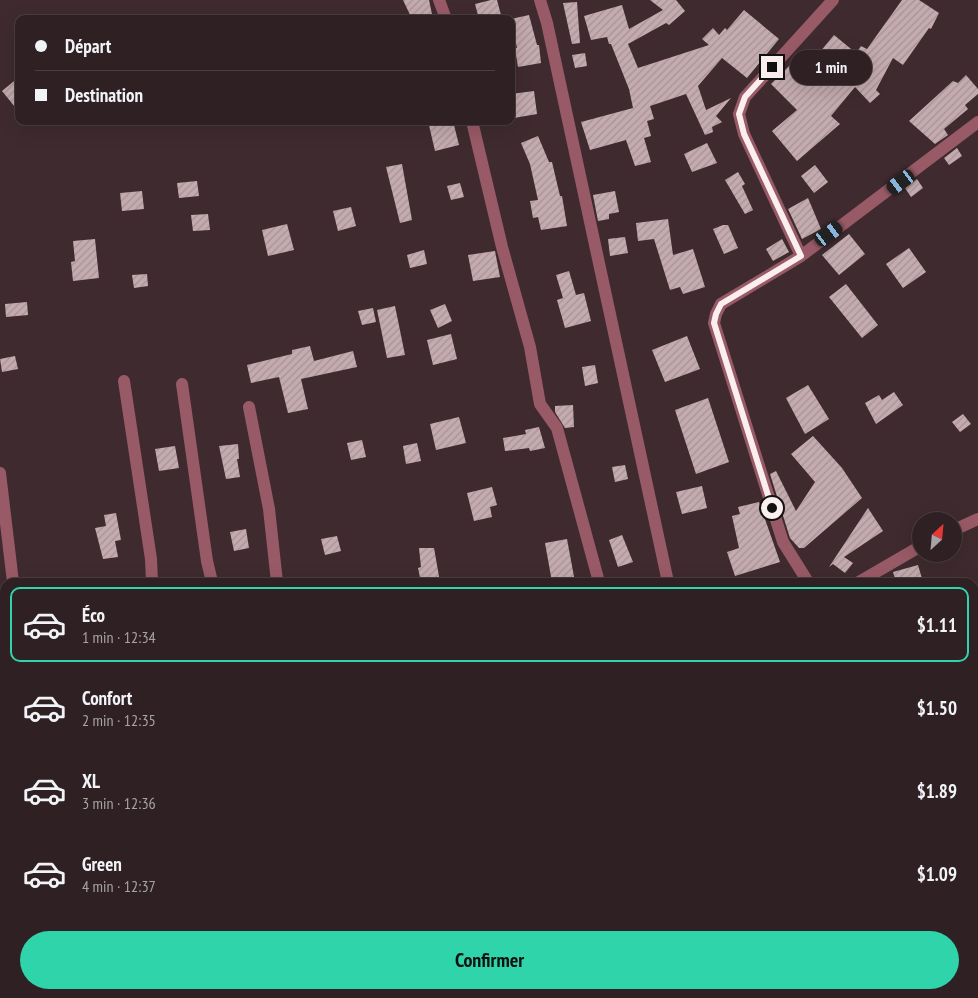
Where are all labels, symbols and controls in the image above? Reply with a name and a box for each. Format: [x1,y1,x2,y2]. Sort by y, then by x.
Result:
text: Départ [65,34,111,58]
callout: 1 min [790,50,872,84]
route end [761,56,783,78]
text: 1 min [815,57,847,77]
text: Destination [65,83,143,107]
car [884,167,917,197]
car [812,219,845,249]
route start [761,497,783,519]
north arrow [912,512,962,562]
map controls [912,512,962,562]
icon: car [22,602,67,647]
text: Éco [82,603,105,627]
text: $1.11 [917,613,957,637]
text: 1 min · 12:34 [82,627,156,647]
icon: car [22,685,67,730]
text: Confort [82,686,132,710]
text: $1.50 [917,696,957,720]
text: 2 min · 12:35 [82,710,156,730]
icon: car [22,768,67,813]
text: XL [82,769,100,793]
text: $1.89 [917,779,957,803]
text: 3 min · 12:36 [82,793,156,813]
icon: car [22,851,67,896]
text: Green [82,852,122,876]
text: $1.09 [917,862,957,886]
text: 4 min · 12:37 [82,876,156,896]
button: Confirmer [20,931,959,989]

